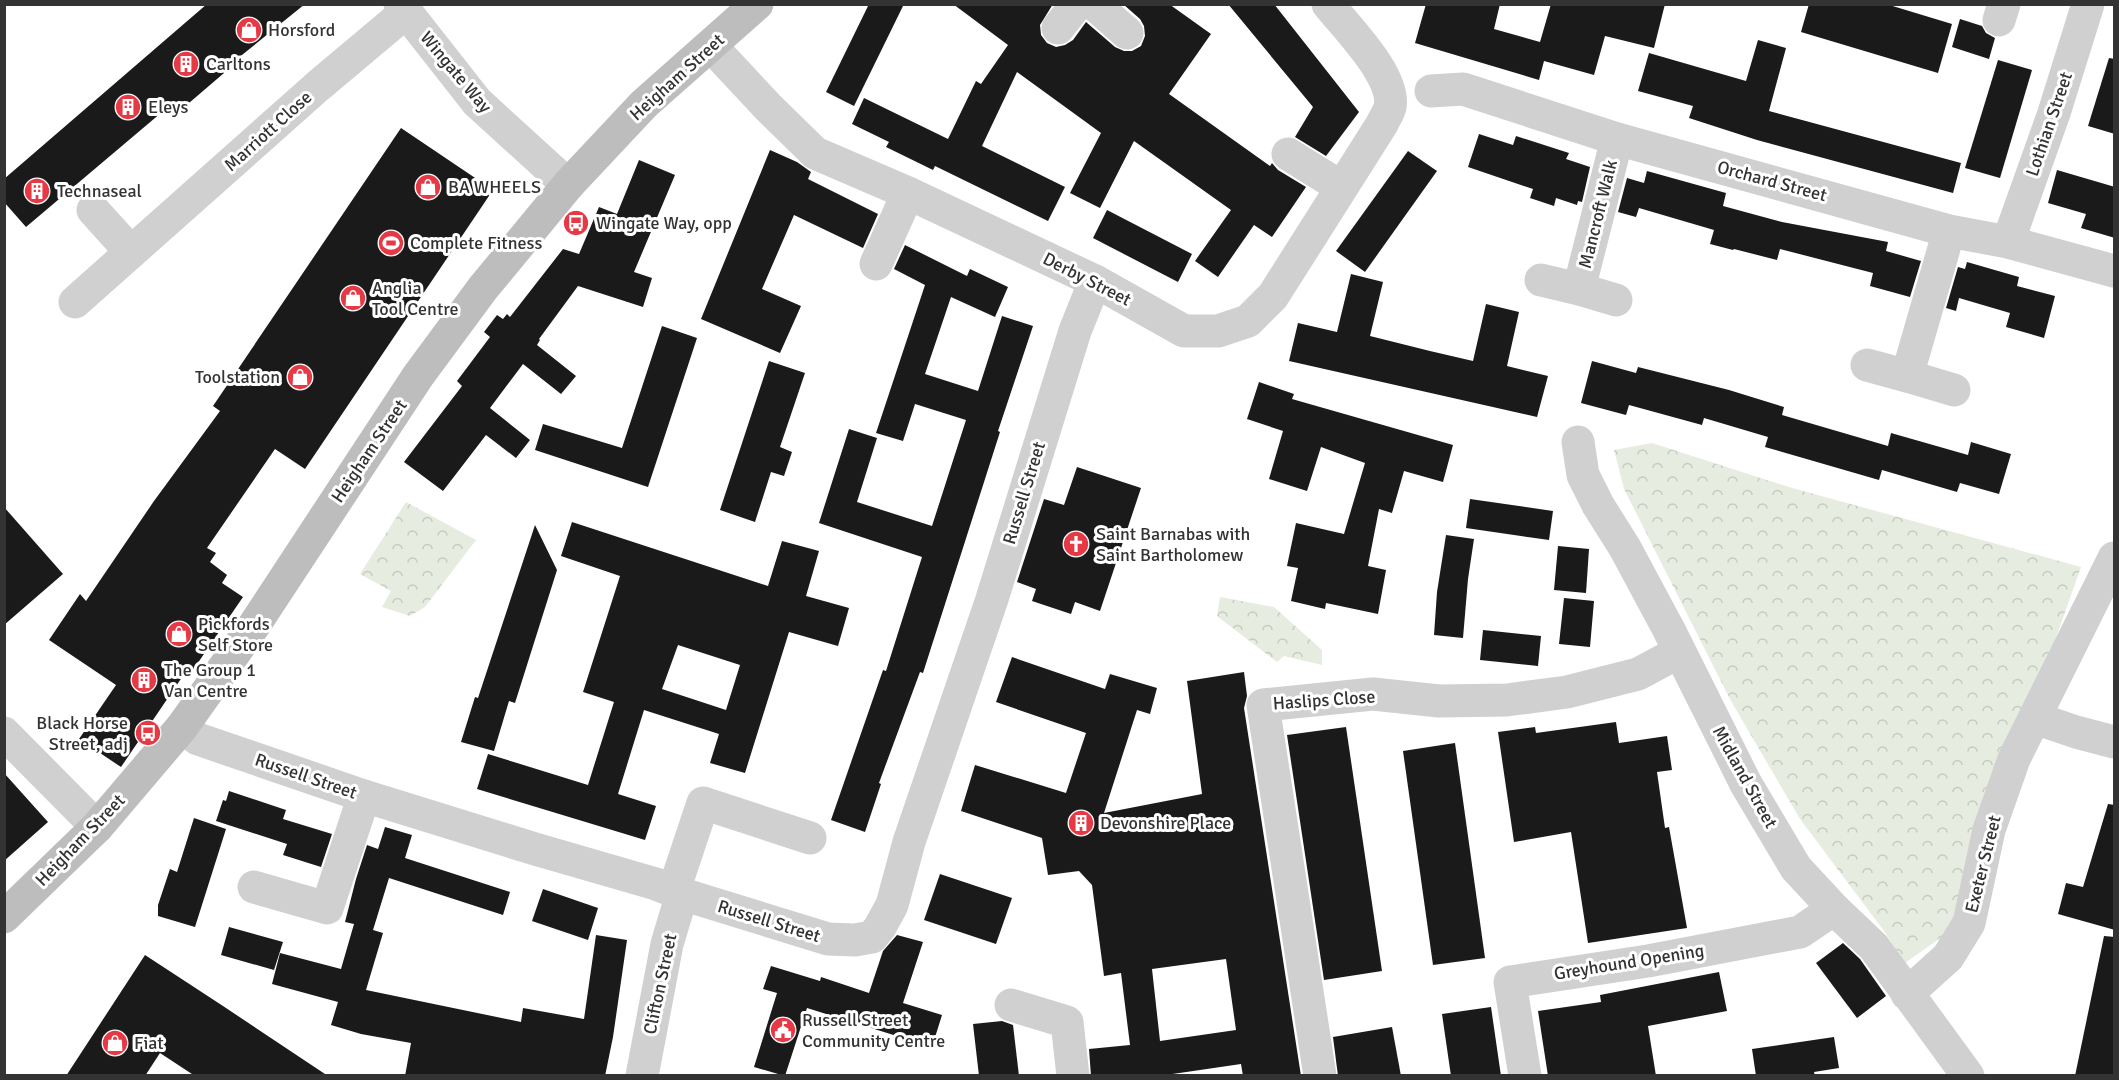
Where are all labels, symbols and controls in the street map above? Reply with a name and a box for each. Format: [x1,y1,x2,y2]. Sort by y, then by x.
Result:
shop icon: Horsford [234,15,264,45]
place label: Horsford [268,19,335,41]
street label: Wingate Way [416,27,497,118]
street label: Heigham Street [625,29,729,125]
building icon: Carltons [171,49,201,79]
place label: Carltons [206,53,271,75]
street label: Lothian Street [2021,69,2077,179]
street label: Marriott Close [220,86,316,176]
building icon: Eleys [113,92,143,122]
place label: Eleys [148,96,188,118]
street label: Orchard Street [1715,156,1829,206]
street label: Mancroft Walk [1574,157,1622,271]
shop icon: BA WHEELS [413,172,443,202]
building icon: Technaseal [22,176,52,206]
place label: BA WHEELS [448,176,541,198]
place label: Technaseal [57,180,142,202]
bus stop icon: Wingate Way, opp [561,208,591,238]
place label: Wingate Way, opp [596,212,732,234]
sports icon: Complete Fitness [376,228,406,258]
place label: Complete Fitness [410,232,542,254]
street label: Derby Street [1039,247,1135,311]
place label: Anglia Tool Centre [372,277,458,320]
shop icon: Anglia Tool Centre [338,283,368,313]
shop icon: Toolstation [285,362,315,392]
place label: Toolstation [195,366,280,388]
street label: Heigham Street [326,395,412,507]
street label: Russell Street [998,439,1050,547]
place label: Saint Barnabas with Saint Bartholomew [1096,523,1250,566]
church icon: Saint Barnabas with Saint Bartholomew [1061,529,1091,559]
place label: Pickfords Self Store [198,613,273,656]
shop icon: Pickfords Self Store [164,619,194,649]
place label: The Group 1 Van Centre [164,659,256,702]
building icon: The Group 1 Van Centre [129,665,159,695]
street label: Haslips Close [1272,685,1376,715]
place label: Black Horse Street, adj [36,712,128,755]
bus stop icon: Black Horse Street, adj [133,718,163,748]
street label: Midland Street [1708,722,1782,832]
street label: Russell Street [252,748,360,804]
street label: Heigham Street [31,789,129,891]
building icon: Devonshire Place [1066,808,1096,838]
place label: Devonshire Place [1100,812,1231,834]
street label: Exeter Street [1960,813,2006,915]
street label: Russell Street [715,895,823,947]
street label: Clifton Street [639,932,681,1036]
street label: Greyhound Opening [1552,939,1706,985]
place label: Russell Street Community Centre [802,1009,945,1052]
public building icon: Russell Street Community Centre [768,1015,798,1045]
shop icon: Fiat [100,1028,130,1058]
place label: Fiat [134,1032,164,1054]

